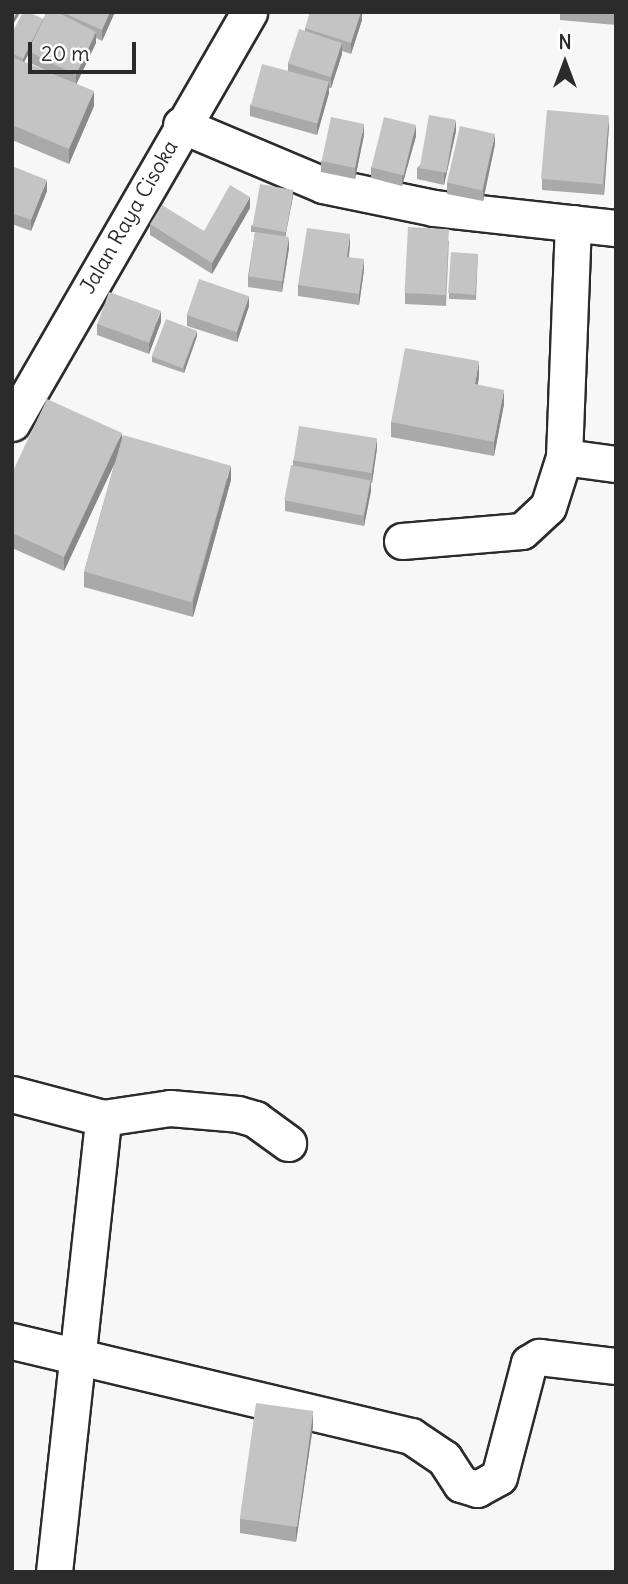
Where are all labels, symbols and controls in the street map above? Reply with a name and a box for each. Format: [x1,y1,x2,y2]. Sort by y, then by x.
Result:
scale bar [32,28,140,72]
north arrow [530,28,600,98]
text: N [558,30,572,54]
text: 20 m [41,40,90,67]
street label: Jalan Raya Cisoka [75,136,183,298]

